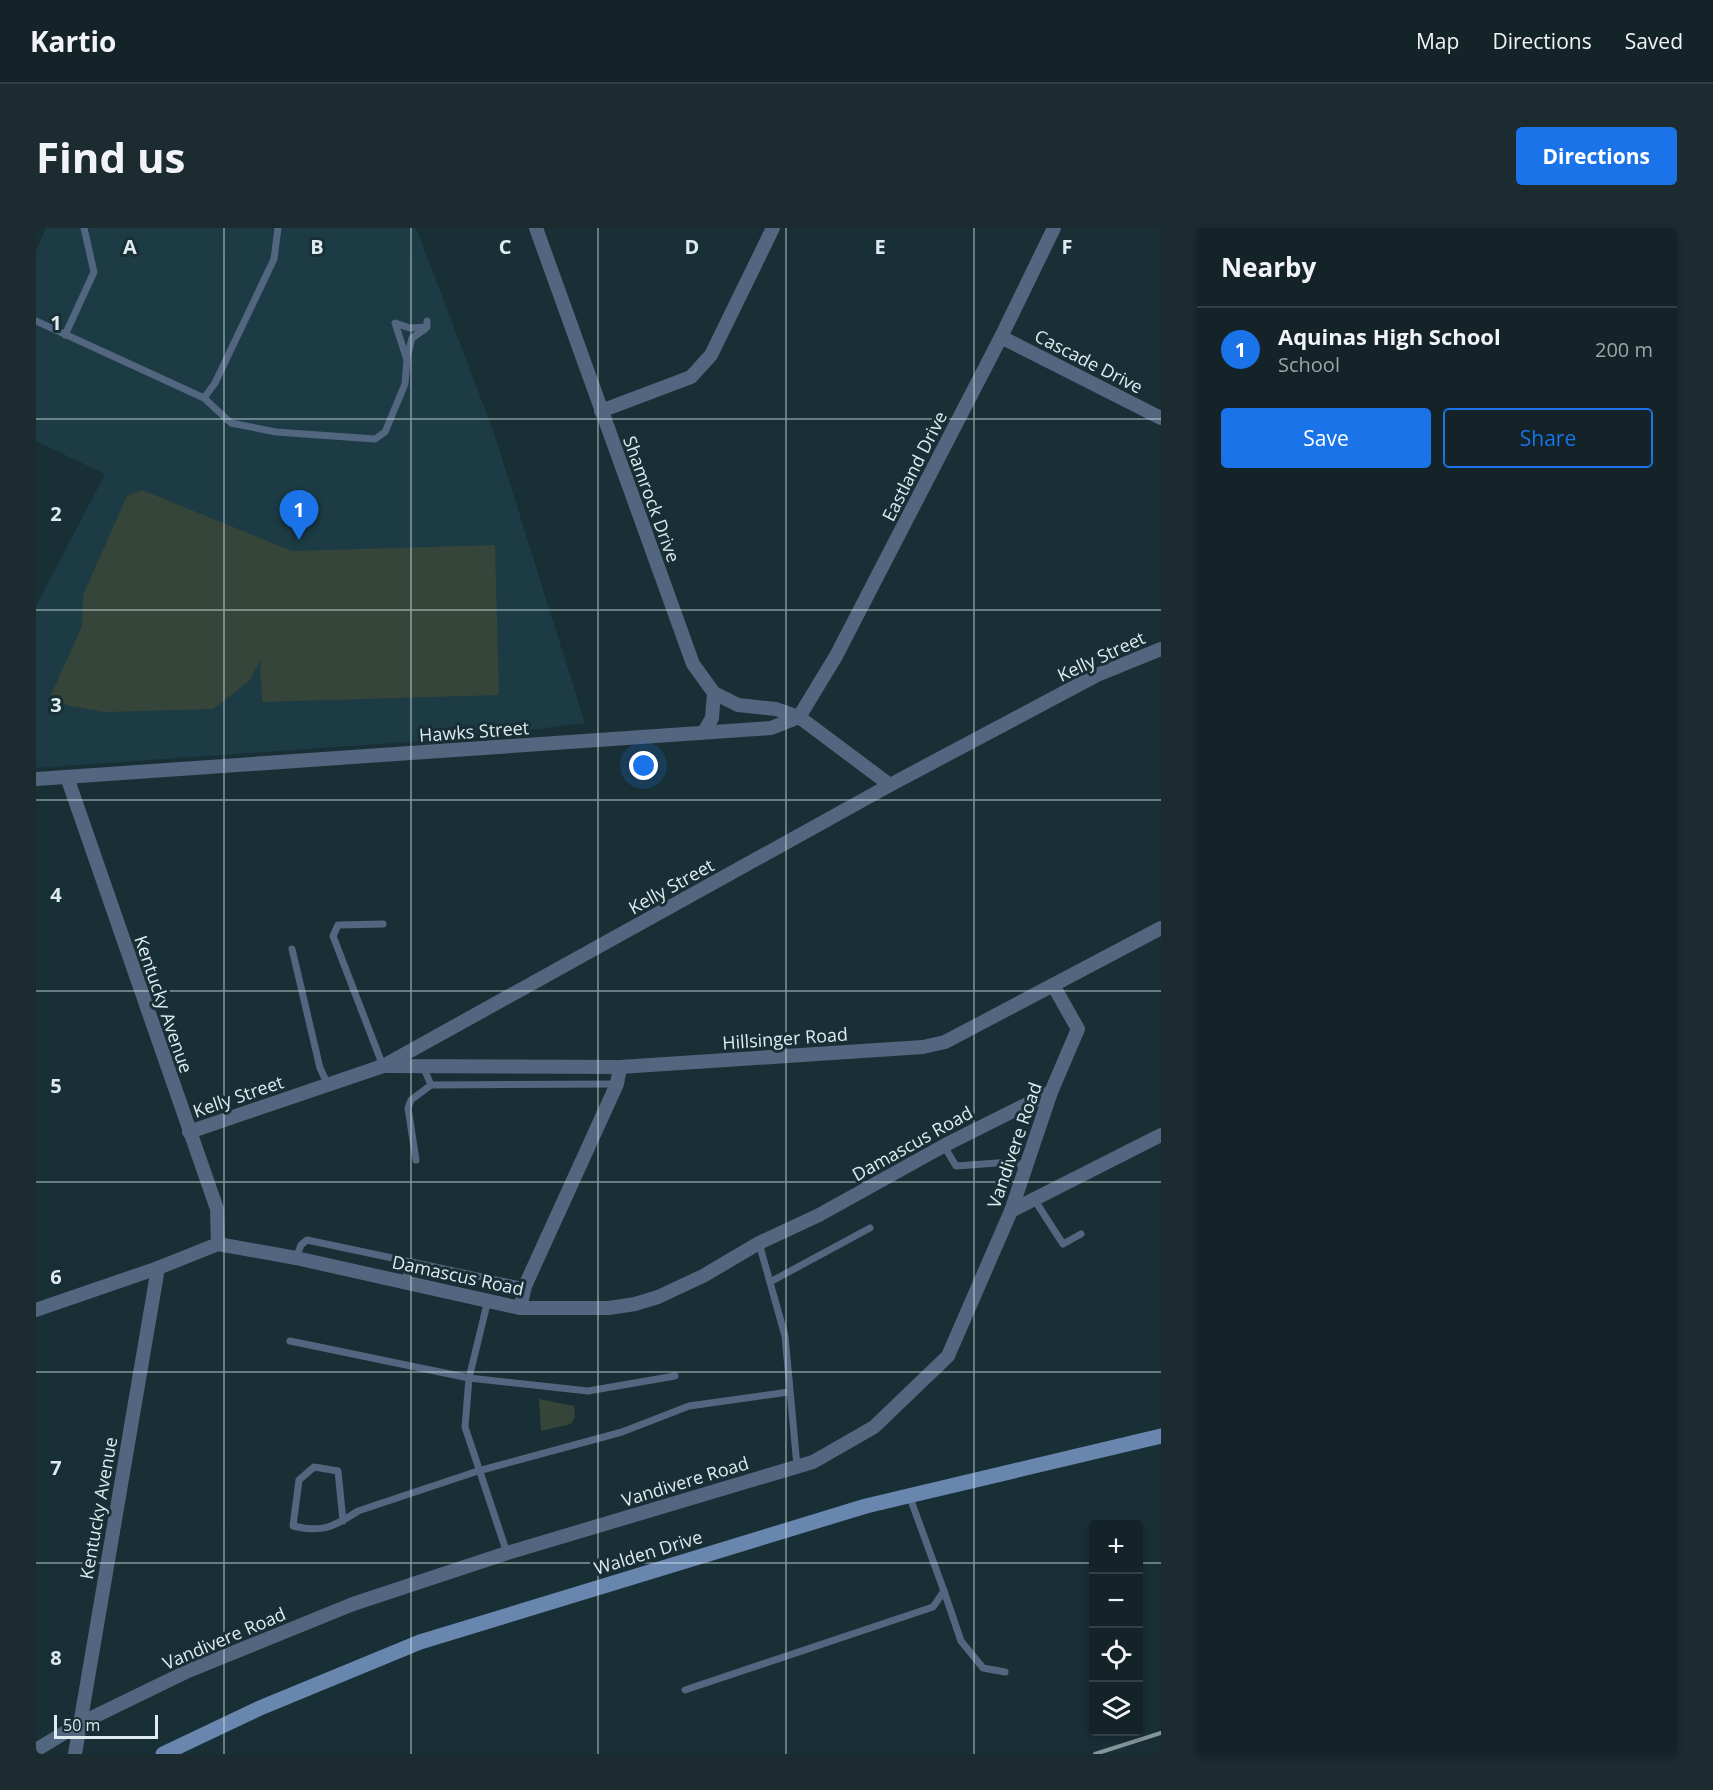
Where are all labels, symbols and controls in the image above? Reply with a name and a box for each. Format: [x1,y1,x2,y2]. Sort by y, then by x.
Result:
text: Kartio [30,22,116,60]
text: Map [1416,27,1459,55]
text: Directions [1492,27,1592,55]
text: Saved [1625,27,1683,55]
button: Directions [1516,127,1677,185]
text: Find us [36,128,185,185]
text: A [123,233,137,260]
text: B [310,233,324,260]
text: C [499,233,512,260]
text: D [685,233,699,260]
text: E [874,233,886,260]
text: F [1062,233,1072,260]
text: Nearby [1221,249,1316,285]
text: 1 [50,309,62,336]
text: Aquinas High School [1278,321,1501,351]
street label: Cascade Drive [1031,323,1147,399]
text: 1 [1235,336,1246,363]
text: 200 m [1595,336,1653,363]
text: School [1278,351,1340,378]
street label: Eastland Drive [876,407,952,525]
button: Save [1221,408,1431,468]
button: Share [1443,408,1653,468]
street label: Shamrock Drive [618,433,686,565]
pin: 1 [280,490,318,540]
text: 2 [50,500,62,527]
street label: Kelly Street [1053,625,1149,687]
text: 3 [50,691,62,718]
street label: Hawks Street [418,715,530,747]
your location [629,751,658,780]
street label: Kelly Street [624,853,718,919]
text: 4 [50,881,62,908]
street label: Kentucky Avenue [129,932,199,1076]
street label: Hillsinger Road [721,1022,849,1054]
street label: Kelly Street [190,1069,286,1123]
text: 5 [50,1072,62,1099]
street label: Vandivere Road [981,1079,1047,1211]
street label: Damascus Road [848,1100,976,1186]
street label: Damascus Road [390,1249,526,1301]
text: 6 [50,1263,62,1290]
street label: Kentucky Avenue [74,1435,122,1581]
street label: Vandivere Road [619,1450,751,1512]
text: 7 [50,1454,62,1481]
map controls [1089,1520,1143,1736]
button: + [1089,1520,1143,1574]
street label: Walden Drive [591,1524,705,1580]
button: − [1089,1574,1143,1628]
street label: Vandivere Road [159,1601,289,1675]
button: locate [1089,1628,1143,1682]
text: 8 [50,1644,62,1671]
button: layers [1089,1682,1143,1736]
scale bar [54,1712,158,1740]
text: 50 m [63,1714,100,1736]

